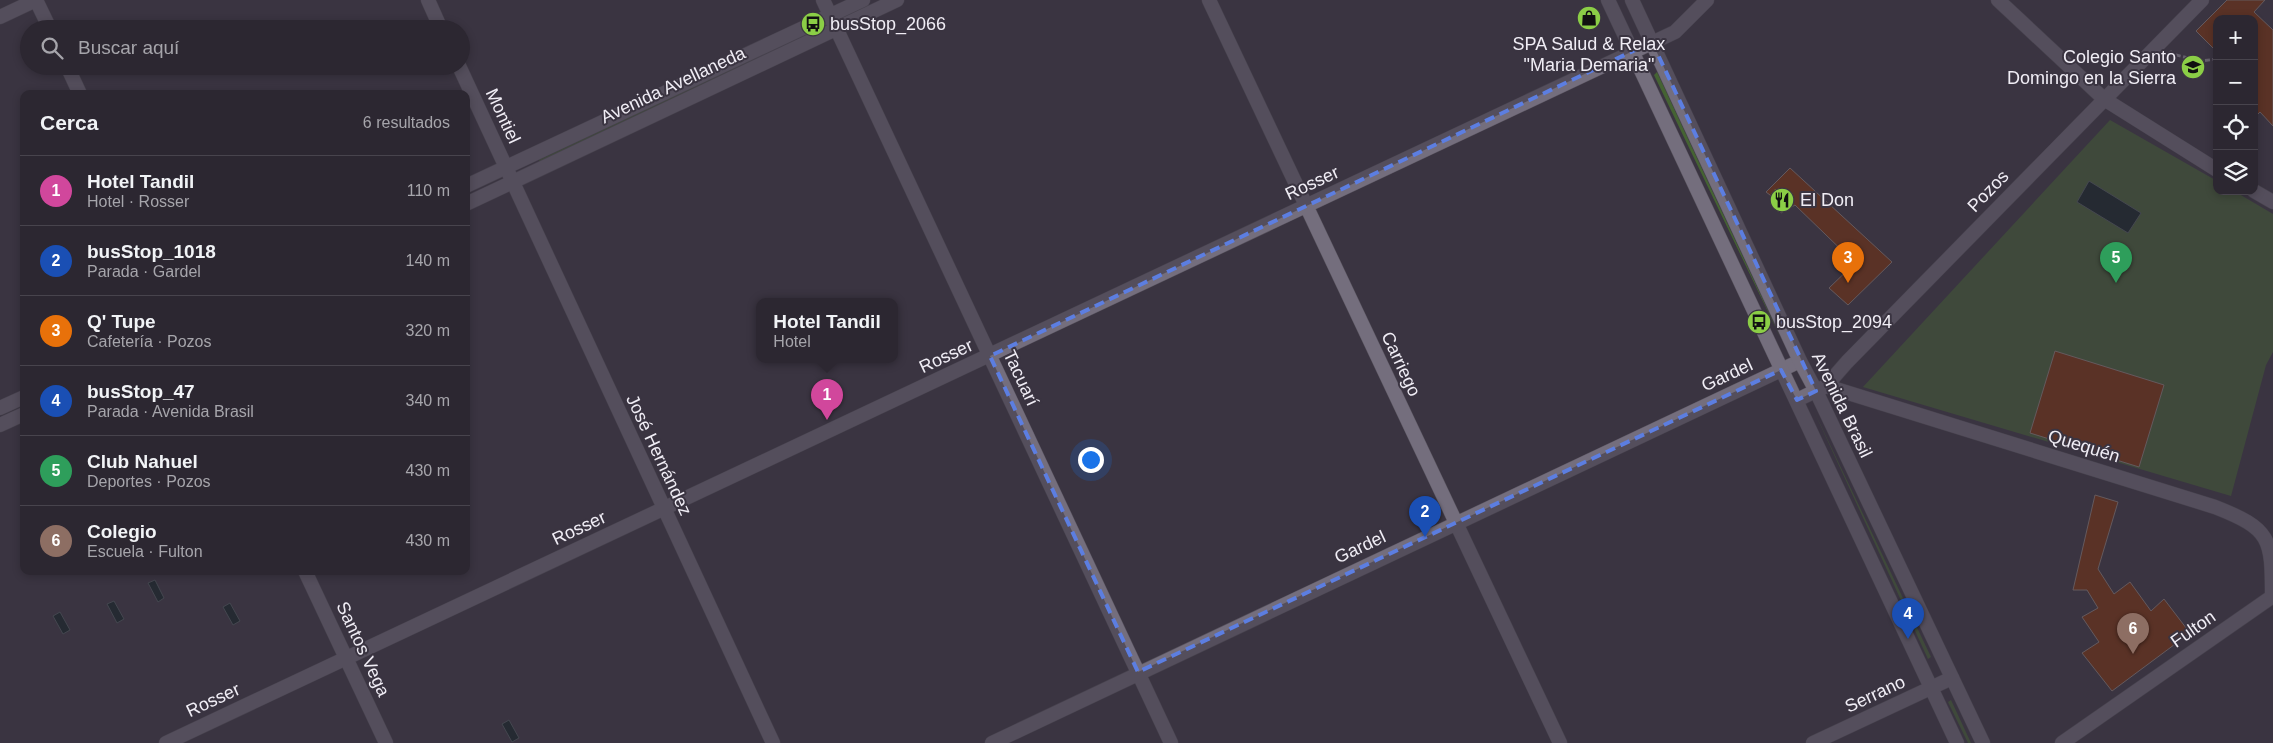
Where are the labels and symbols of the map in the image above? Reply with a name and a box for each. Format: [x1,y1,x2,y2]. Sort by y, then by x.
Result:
shop icon: SPA Salud & Relax "Maria Demaria" [1576,5,1602,31]
bus stop icon: busStop_2066 [800,11,826,37]
place label: busStop_2066 [830,14,946,35]
place label: SPA Salud & Relax "Maria Demaria" [1513,34,1665,75]
street label: Avenida Avellaneda [597,42,749,127]
place label: Colegio Santo Domingo en la Sierra [2007,47,2177,88]
school or university icon: Colegio Santo Domingo en la Sierra [2180,54,2206,80]
street label: Montiel [482,85,524,147]
street label: Rosser [1282,162,1342,204]
street label: Pozos [1963,166,2013,216]
restaurant icon: El Don [1769,187,1795,213]
place label: El Don [1800,190,1854,210]
pin: 3 [1832,242,1864,283]
pin: 5 [2100,242,2132,283]
bus stop icon: busStop_2094 [1746,309,1772,335]
place label: busStop_2094 [1776,312,1892,333]
street label: Carriego [1377,328,1425,400]
street label: Rosser [916,335,976,377]
street label: Tacuarí [999,347,1043,409]
street label: Avenida Brasil [1808,349,1876,461]
street label: Gardel [1698,355,1756,395]
pin: 1 [811,379,843,420]
street label: José Hernández [622,391,696,519]
street label: Quequén [2046,426,2122,466]
your location [1078,447,1104,473]
pin: 2 [1409,496,1441,537]
street label: Rosser [549,507,609,549]
street label: Gardel [1331,527,1389,567]
pin: 4 [1892,598,1924,639]
street label: Santos Vega [332,599,394,700]
street label: Fulton [2167,606,2219,652]
pin: 6 [2117,613,2149,654]
street label: Serrano [1842,671,1908,717]
street label: Rosser [183,679,243,721]

